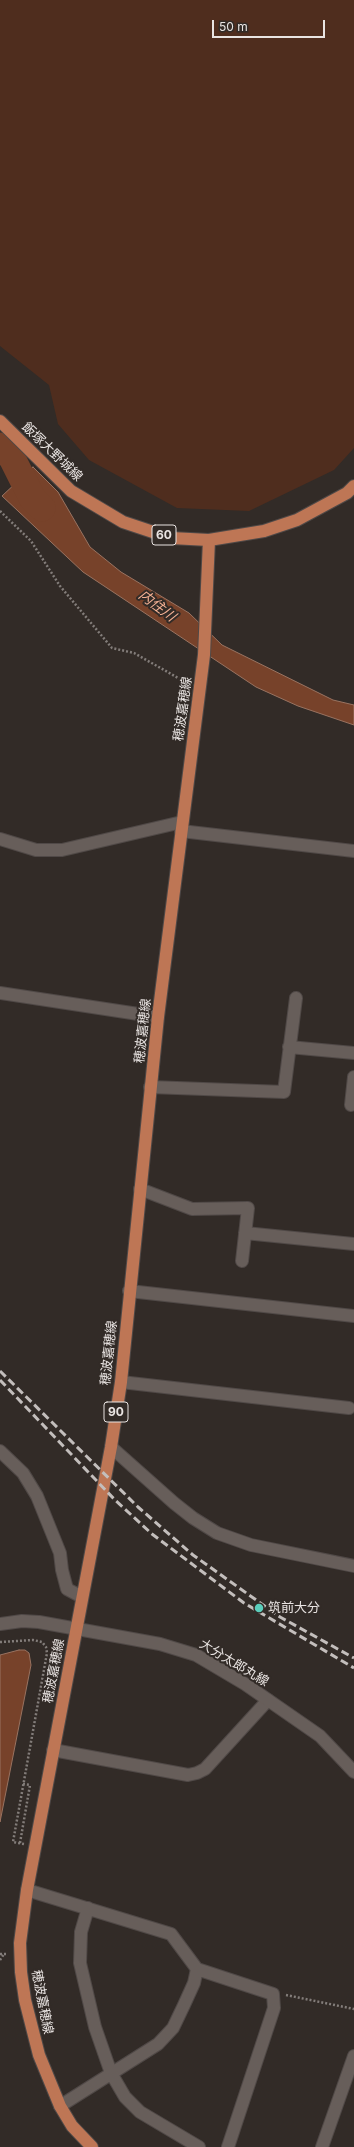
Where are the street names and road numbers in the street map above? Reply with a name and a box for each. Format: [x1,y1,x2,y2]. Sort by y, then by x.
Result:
street label: 飯塚大野城線 [19,419,85,485]
road number: 60 [152,525,176,545]
street label: 穂波嘉穂線 [171,676,195,742]
street label: 穂波嘉穂線 [132,998,154,1064]
street label: 穂波嘉穂線 [98,1320,120,1386]
road number: 90 [104,1402,128,1422]
street label: 大分太郎丸線 [197,1636,271,1690]
street label: 穂波嘉穂線 [40,1638,68,1704]
street label: 穂波嘉穂線 [28,1969,56,2035]

